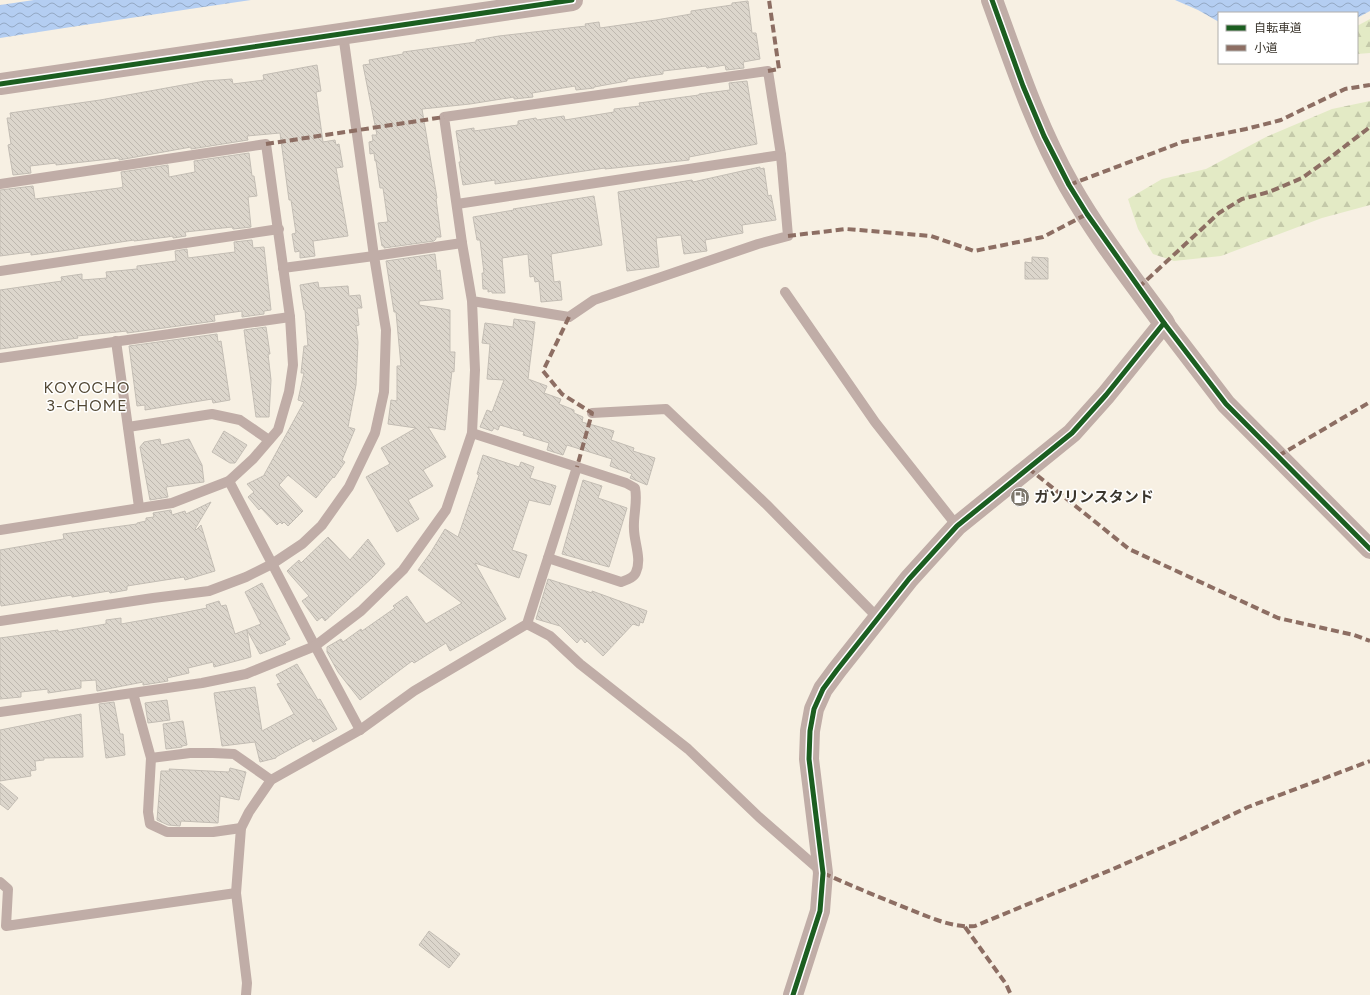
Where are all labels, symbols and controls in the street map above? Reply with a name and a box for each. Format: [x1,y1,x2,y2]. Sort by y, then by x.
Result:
legend [1218,12,1358,64]
text: 自転車道 [1254,21,1302,35]
text: 小道 [1254,41,1278,55]
district label: KOYOCHO 3-CHOME [43,378,131,415]
fuel station icon: ガソリンスタンド [1009,486,1031,508]
place label: ガソリンスタンド [1034,488,1154,506]

